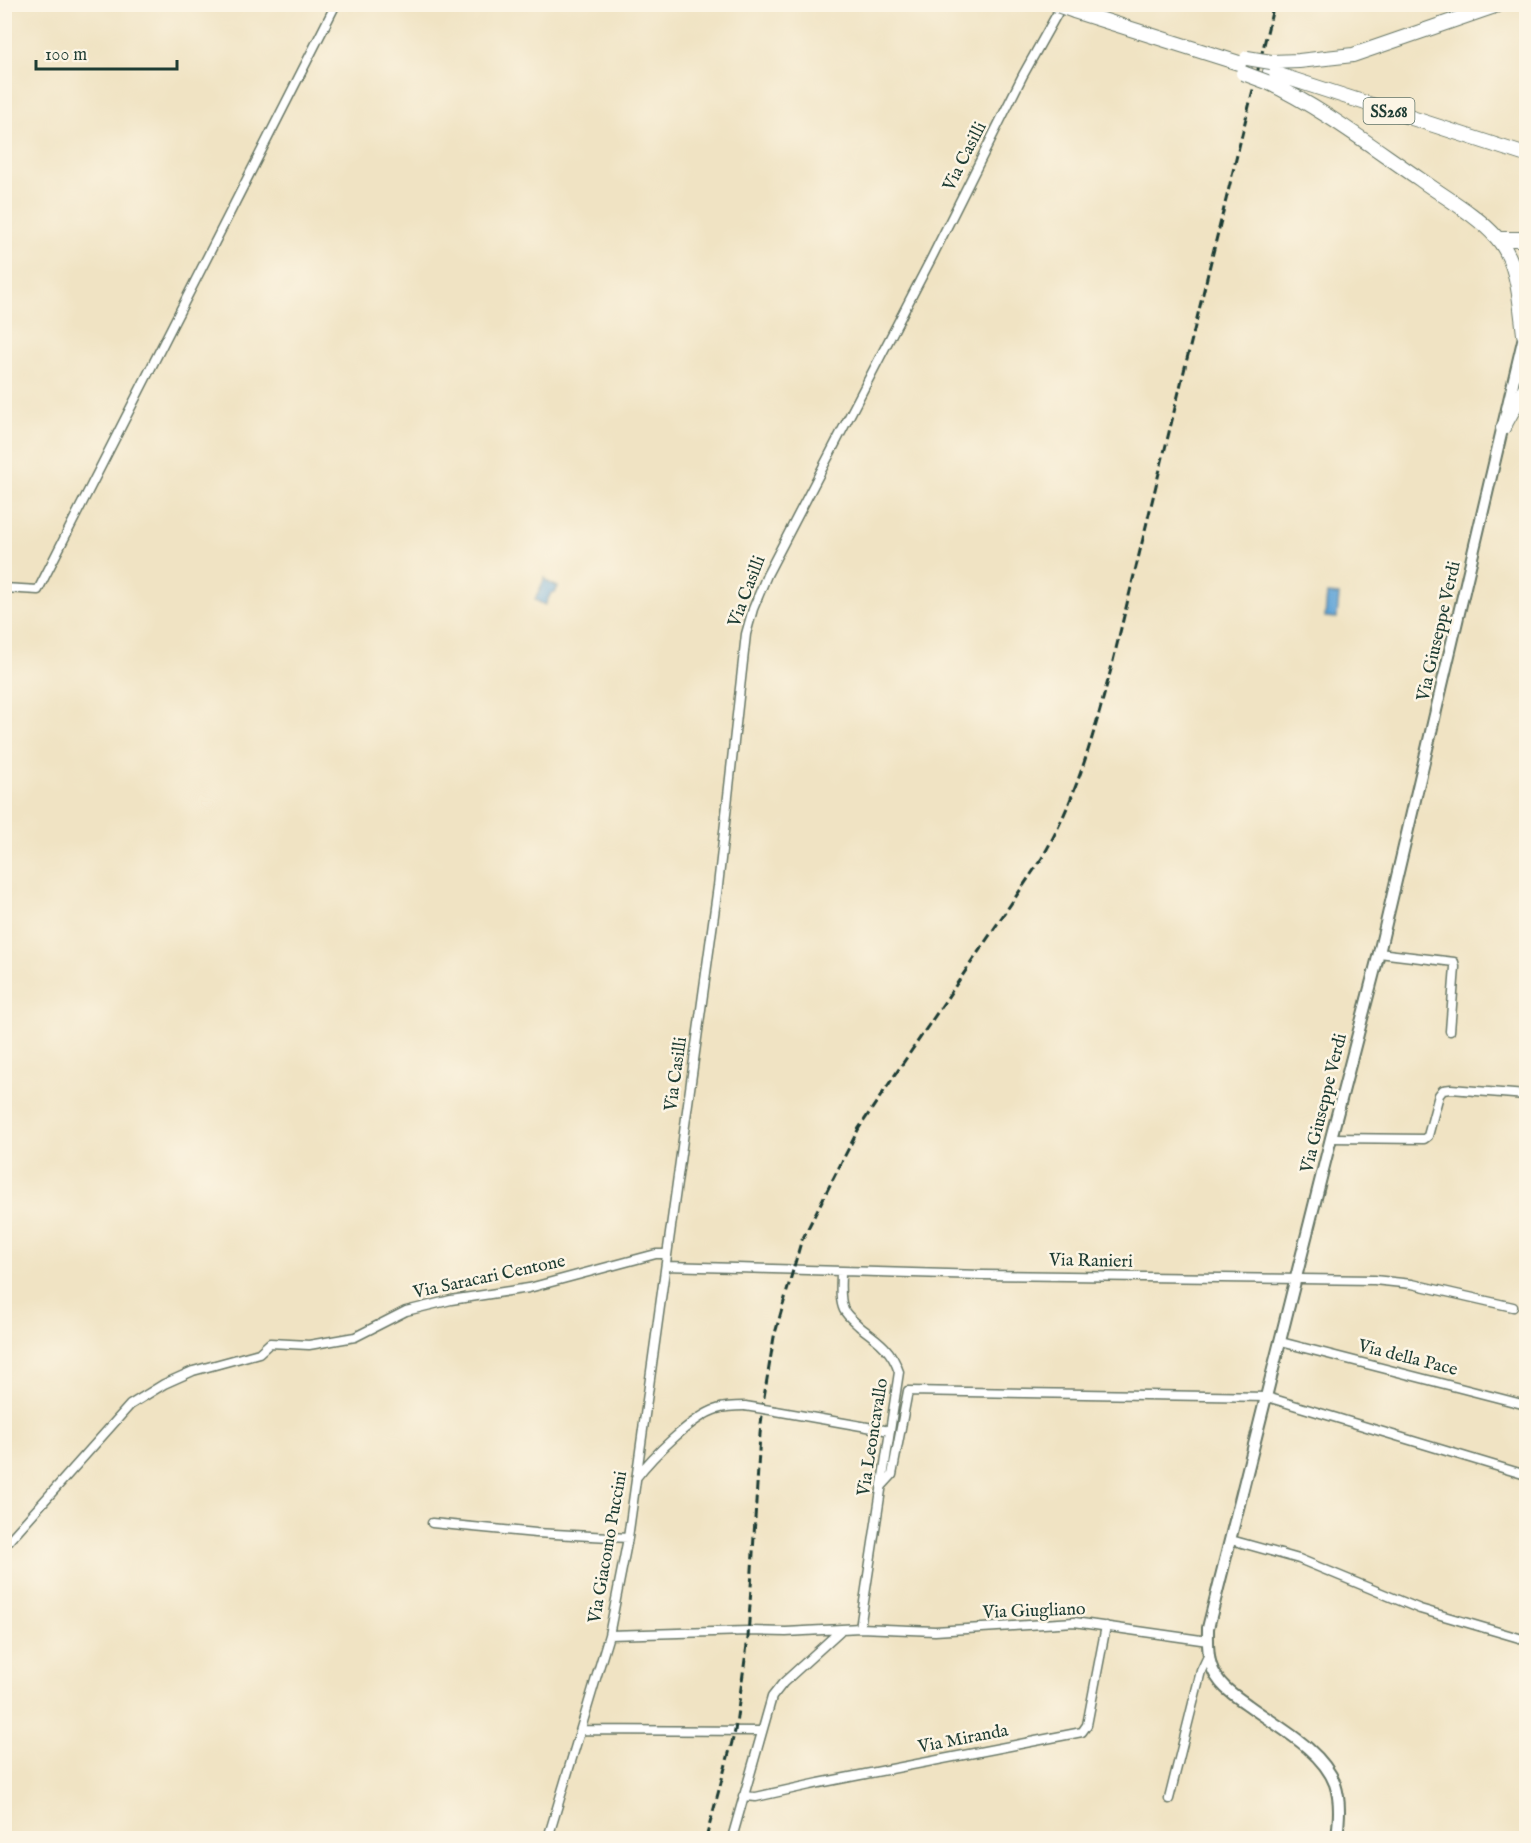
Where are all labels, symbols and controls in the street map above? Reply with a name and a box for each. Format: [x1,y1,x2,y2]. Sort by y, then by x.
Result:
scale bar [36,33,177,71]
text: 100 m [45,44,87,67]
road number: SS268 [1364,98,1414,124]
street label: Via Casilli [938,118,993,196]
street label: Via Casilli [723,552,772,631]
street label: Via Giuseppe Verdi [1412,559,1467,705]
street label: Via Giuseppe Verdi [1296,1031,1353,1177]
street label: Via Casilli [660,1035,693,1114]
street label: Via Ranieri [1048,1249,1133,1274]
street label: Via Saracari Centone [410,1250,567,1305]
street label: Via della Pace [1355,1335,1460,1382]
street label: Via Leoncavallo [853,1376,894,1499]
street label: Via Giacomo Puccini [584,1469,633,1626]
street label: Via Giugliano [981,1598,1086,1625]
street label: Via Miranda [915,1719,1011,1760]

